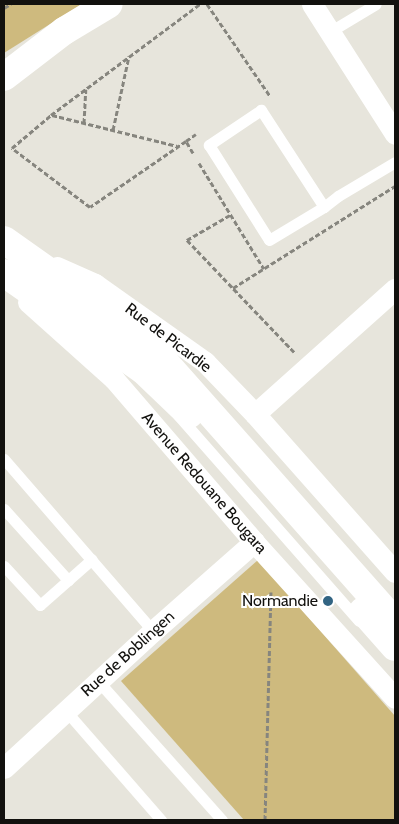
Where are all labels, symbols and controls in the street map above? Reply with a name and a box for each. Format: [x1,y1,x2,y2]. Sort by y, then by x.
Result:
street label: Rue de Picardie [121,299,215,377]
street label: Avenue Redouane Bougara [137,408,271,558]
place label: Normandie [242,591,318,611]
marker: Normandie [322,595,334,607]
street label: Rue de Boblingen [77,607,179,701]

